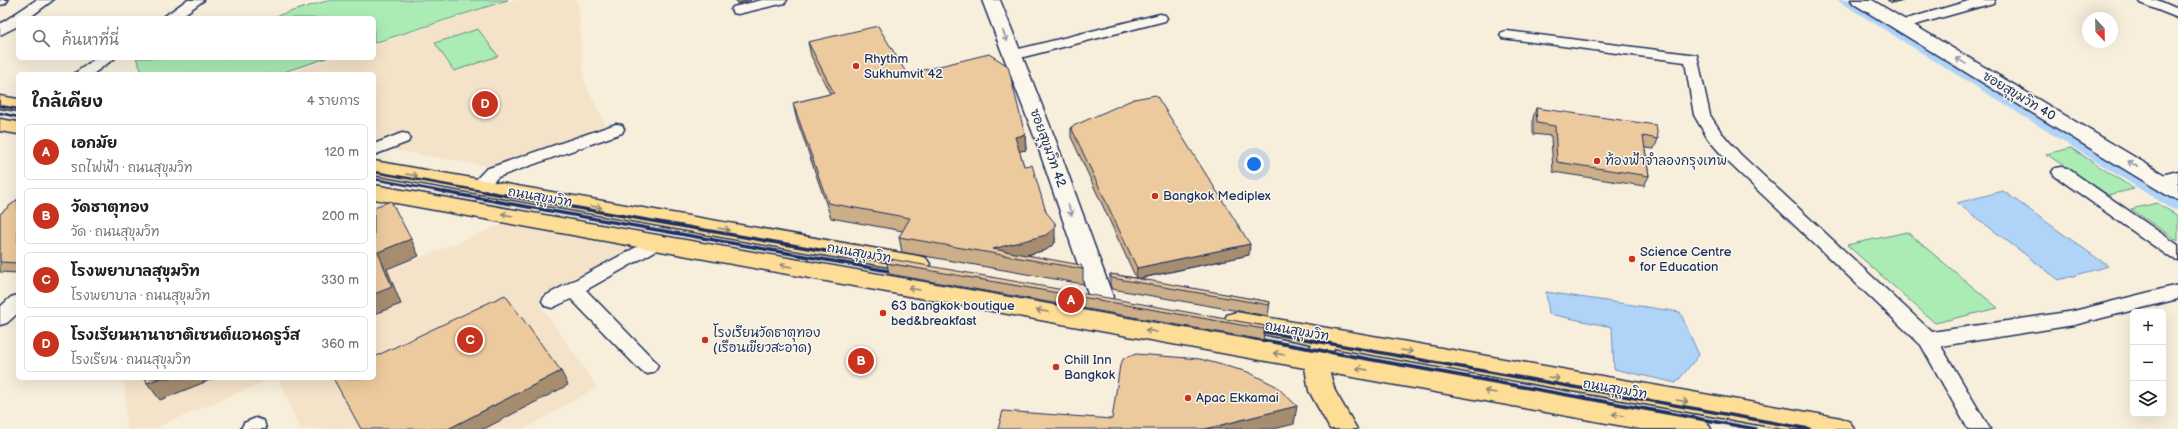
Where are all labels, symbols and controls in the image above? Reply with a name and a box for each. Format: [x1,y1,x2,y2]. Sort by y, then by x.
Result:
north arrow [2082,12,2118,48]
search box [16,16,376,60]
icon: search [30,27,52,49]
one-way arrow [1002,30,1009,42]
text: ค้นหาที่นี่ [62,31,119,50]
place label: Rhythm Sukhumvit 42 [864,51,943,82]
one-way arrow [1955,57,1967,65]
marker: Rhythm Sukhumvit 42 [851,61,861,71]
street label: ซอยสุขุมวิท 40 [1979,68,2059,125]
pin: D [472,89,498,119]
text: ใกล้เคียง [32,92,103,112]
text: 4 รายการ [307,93,360,109]
street label: ซอยสุขุมวิท 42 [1025,107,1070,190]
text: เอกมัย [71,134,117,153]
text: A [42,144,50,160]
text: 120 m [324,144,359,160]
place label: ท้องฟ้าจำลองกรุงเทพ [1605,152,1727,170]
your location [1244,154,1264,174]
marker: ท้องฟ้าจำลองกรุงเทพ [1592,156,1602,166]
text: รถไฟฟ้า · ถนนสุขุมวิท [71,160,193,176]
one-way arrow [2127,160,2139,168]
one-way arrow [406,171,419,179]
street label: ถนนสุขุมวิท [506,183,573,212]
place label: Bangkok Mediplex [1163,188,1271,204]
marker: Bangkok Mediplex [1150,191,1160,201]
text: วัดธาตุทอง [71,198,149,217]
one-way arrow [589,203,602,211]
one-way arrow [1067,204,1075,216]
text: B [41,208,51,224]
text: 200 m [322,208,359,224]
one-way arrow [500,211,513,219]
text: วัด · ถนนสุขุมวิท [71,224,160,240]
one-way arrow [717,226,730,234]
street label: ถนนสุขุมวิท [825,239,892,268]
place label: Science Centre for Education [1640,244,1732,275]
marker: Science Centre for Education [1627,254,1637,264]
one-way arrow [780,261,793,269]
text: โรงพยาบาลสุขุมวิท [71,262,200,281]
text: C [41,272,51,288]
text: 330 m [321,272,359,288]
one-way arrow [908,284,921,292]
pin: A [1058,285,1084,315]
text: โรงพยาบาล · ถนนสุขุมวิท [71,288,210,304]
place label: 63 bangkok boutique bed&breakfast [891,298,1015,329]
one-way arrow [1036,307,1049,315]
marker: 63 bangkok boutique bed&breakfast [878,308,888,318]
map controls [2130,309,2166,417]
button: + [2130,309,2166,345]
street label: ถนนสุขุมวิท [1263,317,1330,346]
place label: โรงเรียนวัดธาตุทอง (เรือนเขียวสะอาด) [713,323,820,356]
pin: C [457,325,483,355]
text: โรงเรียนนานาชาติเซนต์แอนดรูว์ส [71,326,299,345]
one-way arrow [1145,327,1158,335]
marker: โรงเรียนวัดธาตุทอง (เรือนเขียวสะอาด) [700,335,710,345]
text: D [41,336,51,352]
text: 360 m [321,336,359,352]
button: − [2130,345,2166,381]
pin: B [848,346,874,376]
one-way arrow [1400,347,1413,355]
one-way arrow [1273,350,1286,358]
text: โรงเรียน · ถนนสุขุมวิท [71,352,191,368]
place label: Chill Inn Bangkok [1064,352,1116,383]
marker: Chill Inn Bangkok [1051,362,1061,372]
one-way arrow [1356,365,1369,373]
one-way arrow [1547,374,1560,382]
street label: ถนนสุขุมวิท [1581,375,1648,404]
button: layers [2130,381,2166,417]
one-way arrow [1484,388,1497,396]
place label: Apac Ekkamai [1196,390,1279,406]
marker: Apac Ekkamai [1183,393,1193,403]
one-way arrow [1675,397,1688,405]
one-way arrow [1612,411,1625,419]

